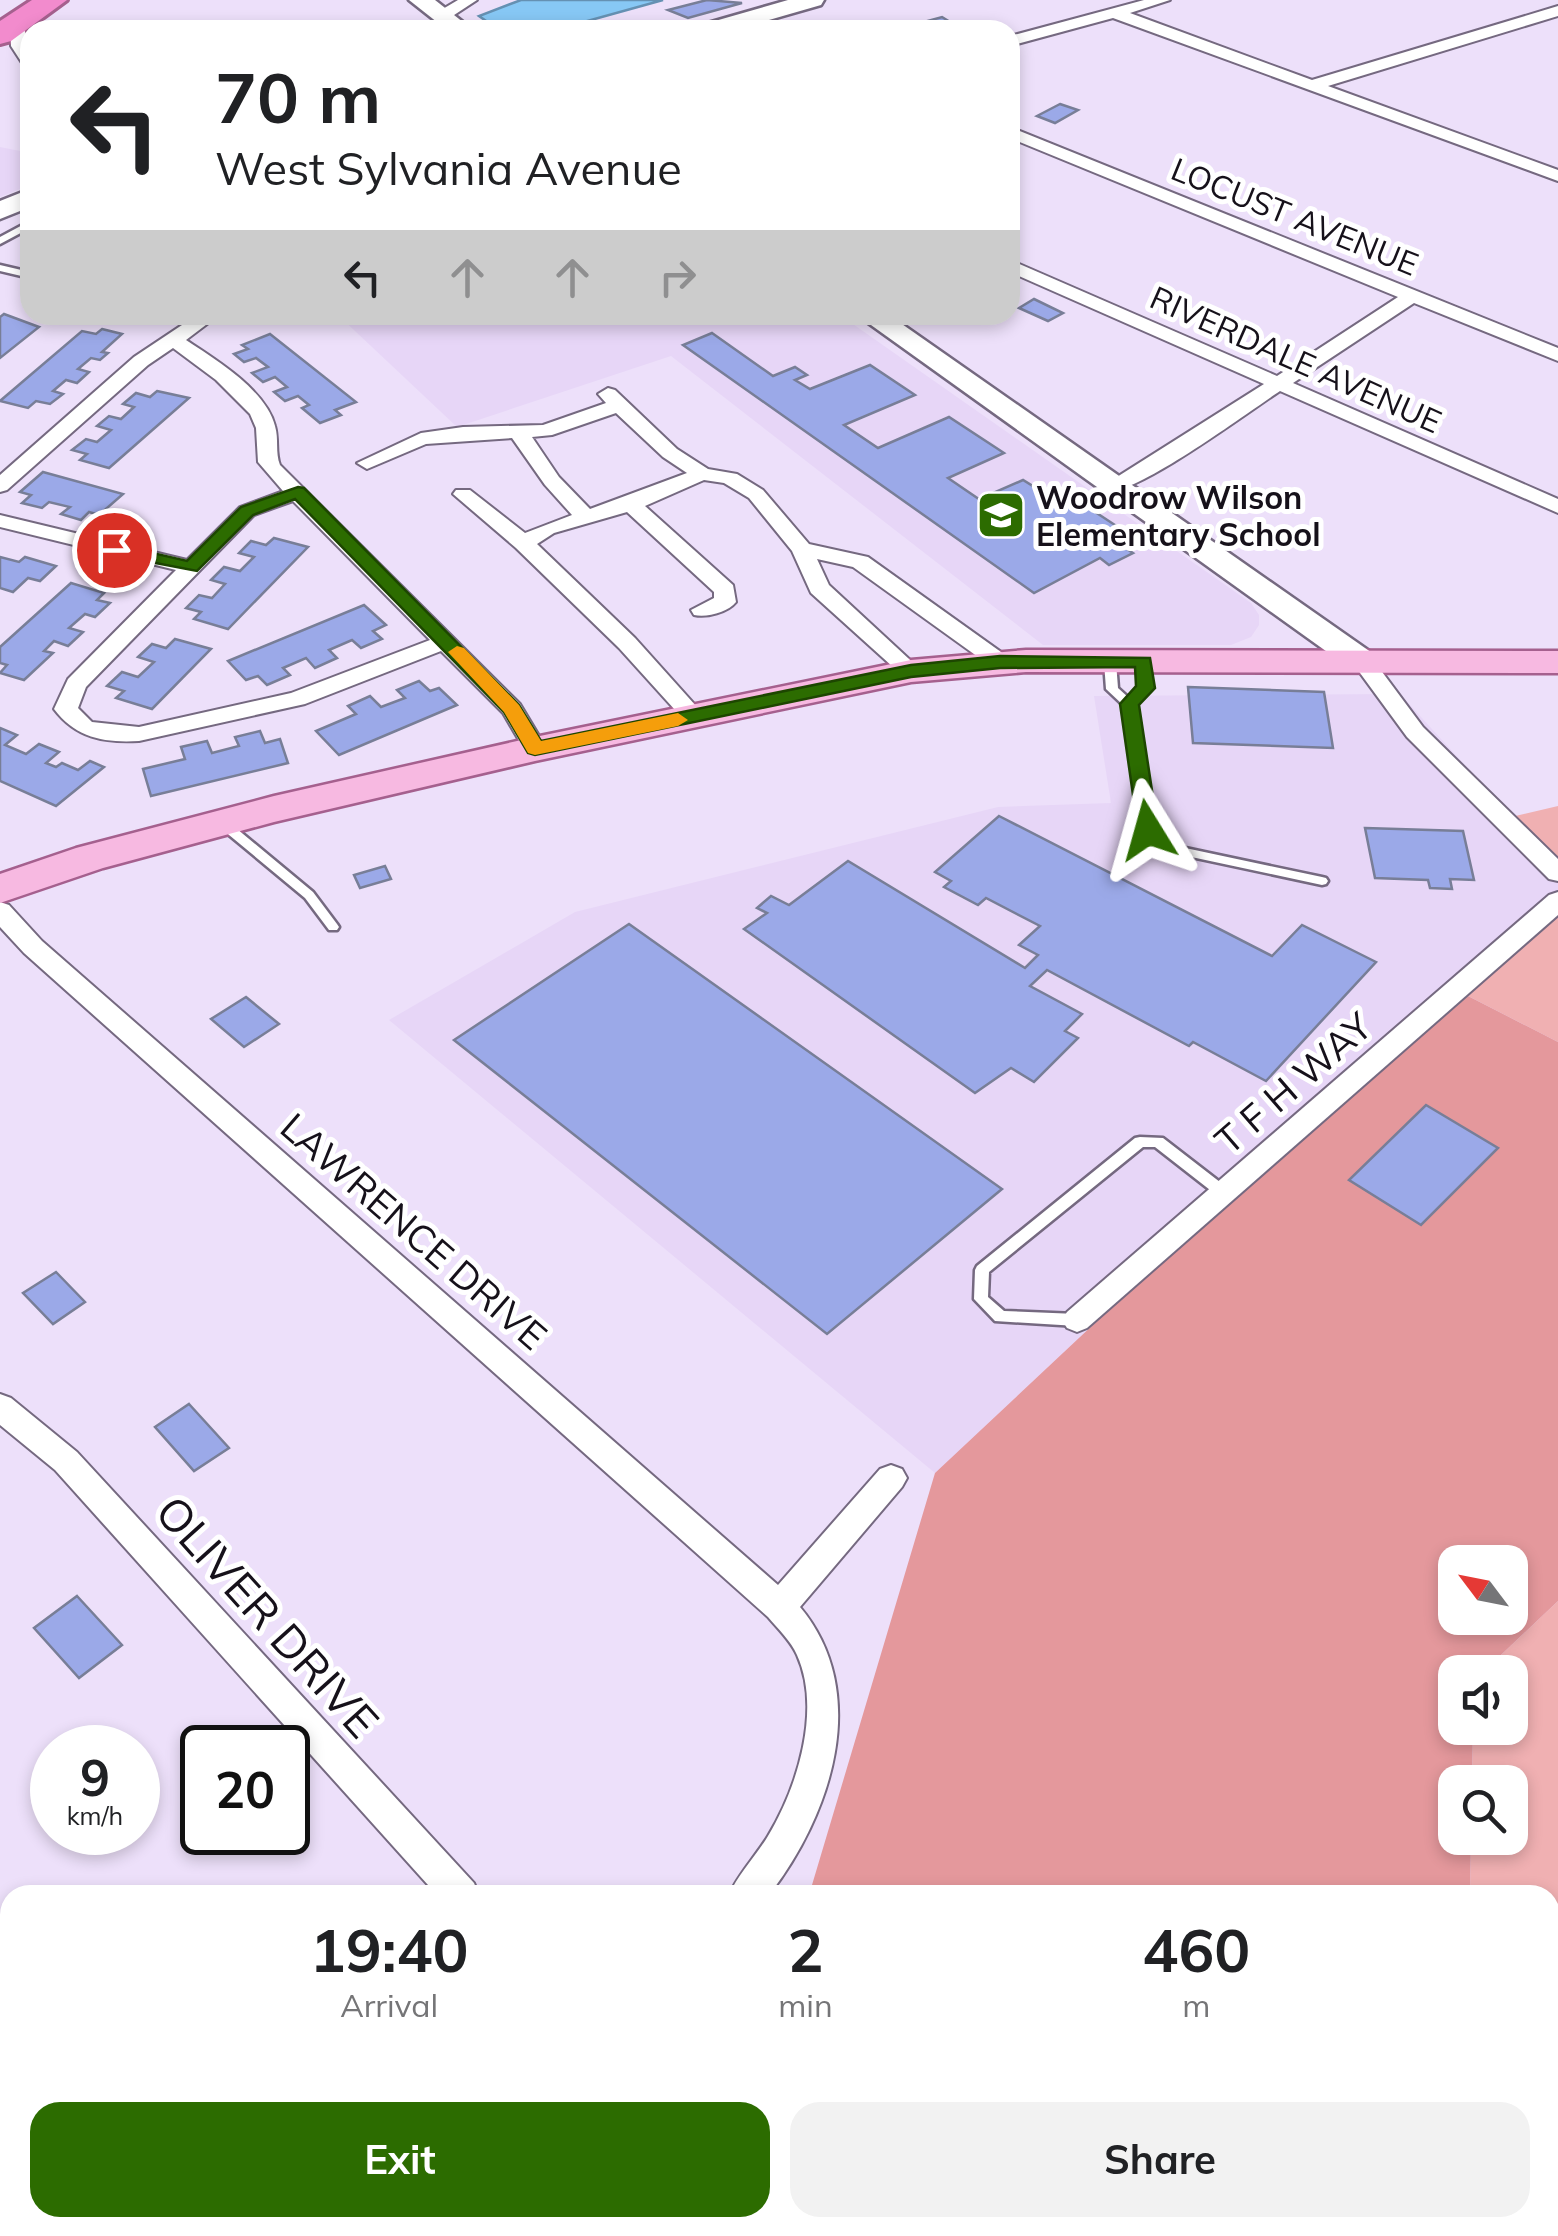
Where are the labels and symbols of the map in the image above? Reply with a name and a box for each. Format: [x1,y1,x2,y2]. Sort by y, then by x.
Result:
street label: LOCUST AVENUE [1166,148,1424,284]
street label: RIVERDALE AVENUE [1144,277,1448,441]
place label: Woodrow Wilson Elementary School [1036,477,1320,554]
school or university icon: Woodrow Wilson Elementary School [975,489,1027,541]
pin [72,508,157,593]
position arrow [1096,778,1200,882]
street label: T F H WAY [1205,1001,1382,1164]
street label: LAWRENCE DRIVE [271,1102,557,1360]
street label: OLIVER DRIVE [145,1484,391,1748]
north arrow [1438,1545,1528,1635]
speed limit sign: 20 [180,1725,310,1855]

